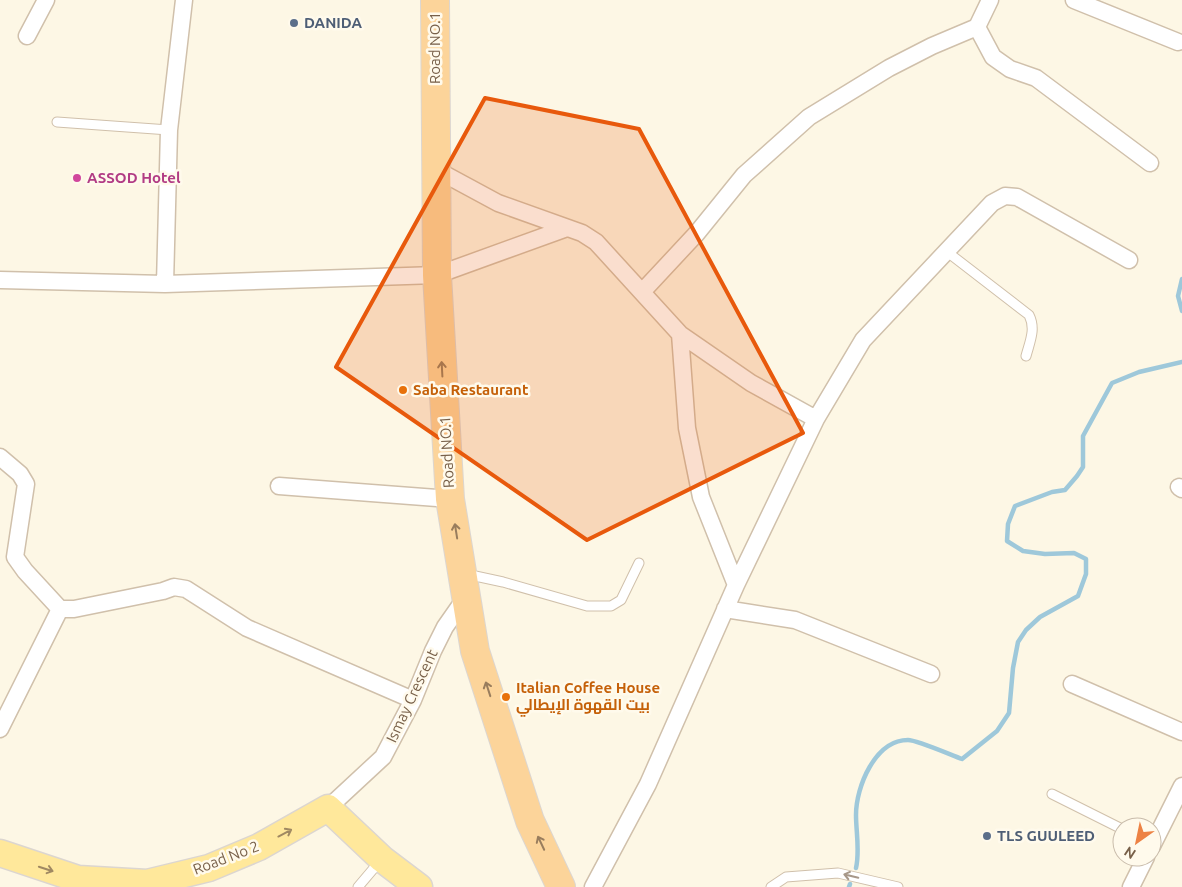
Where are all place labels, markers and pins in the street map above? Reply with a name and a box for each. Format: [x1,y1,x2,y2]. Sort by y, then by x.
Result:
place label: DANIDA [304,14,362,31]
marker: DANIDA [288,17,300,29]
place label: ASSOD Hotel [87,169,181,186]
marker: ASSOD Hotel [71,172,83,184]
place label: Saba Restaurant [413,381,529,398]
marker: Saba Restaurant [397,384,409,396]
place label: Italian Coffee House بيت القهوة الإيطالي [516,679,660,717]
marker: Italian Coffee House بيت القهوة الإيطالي [500,691,512,703]
place label: TLS GUULEED [997,827,1095,844]
marker: TLS GUULEED [981,830,993,842]

